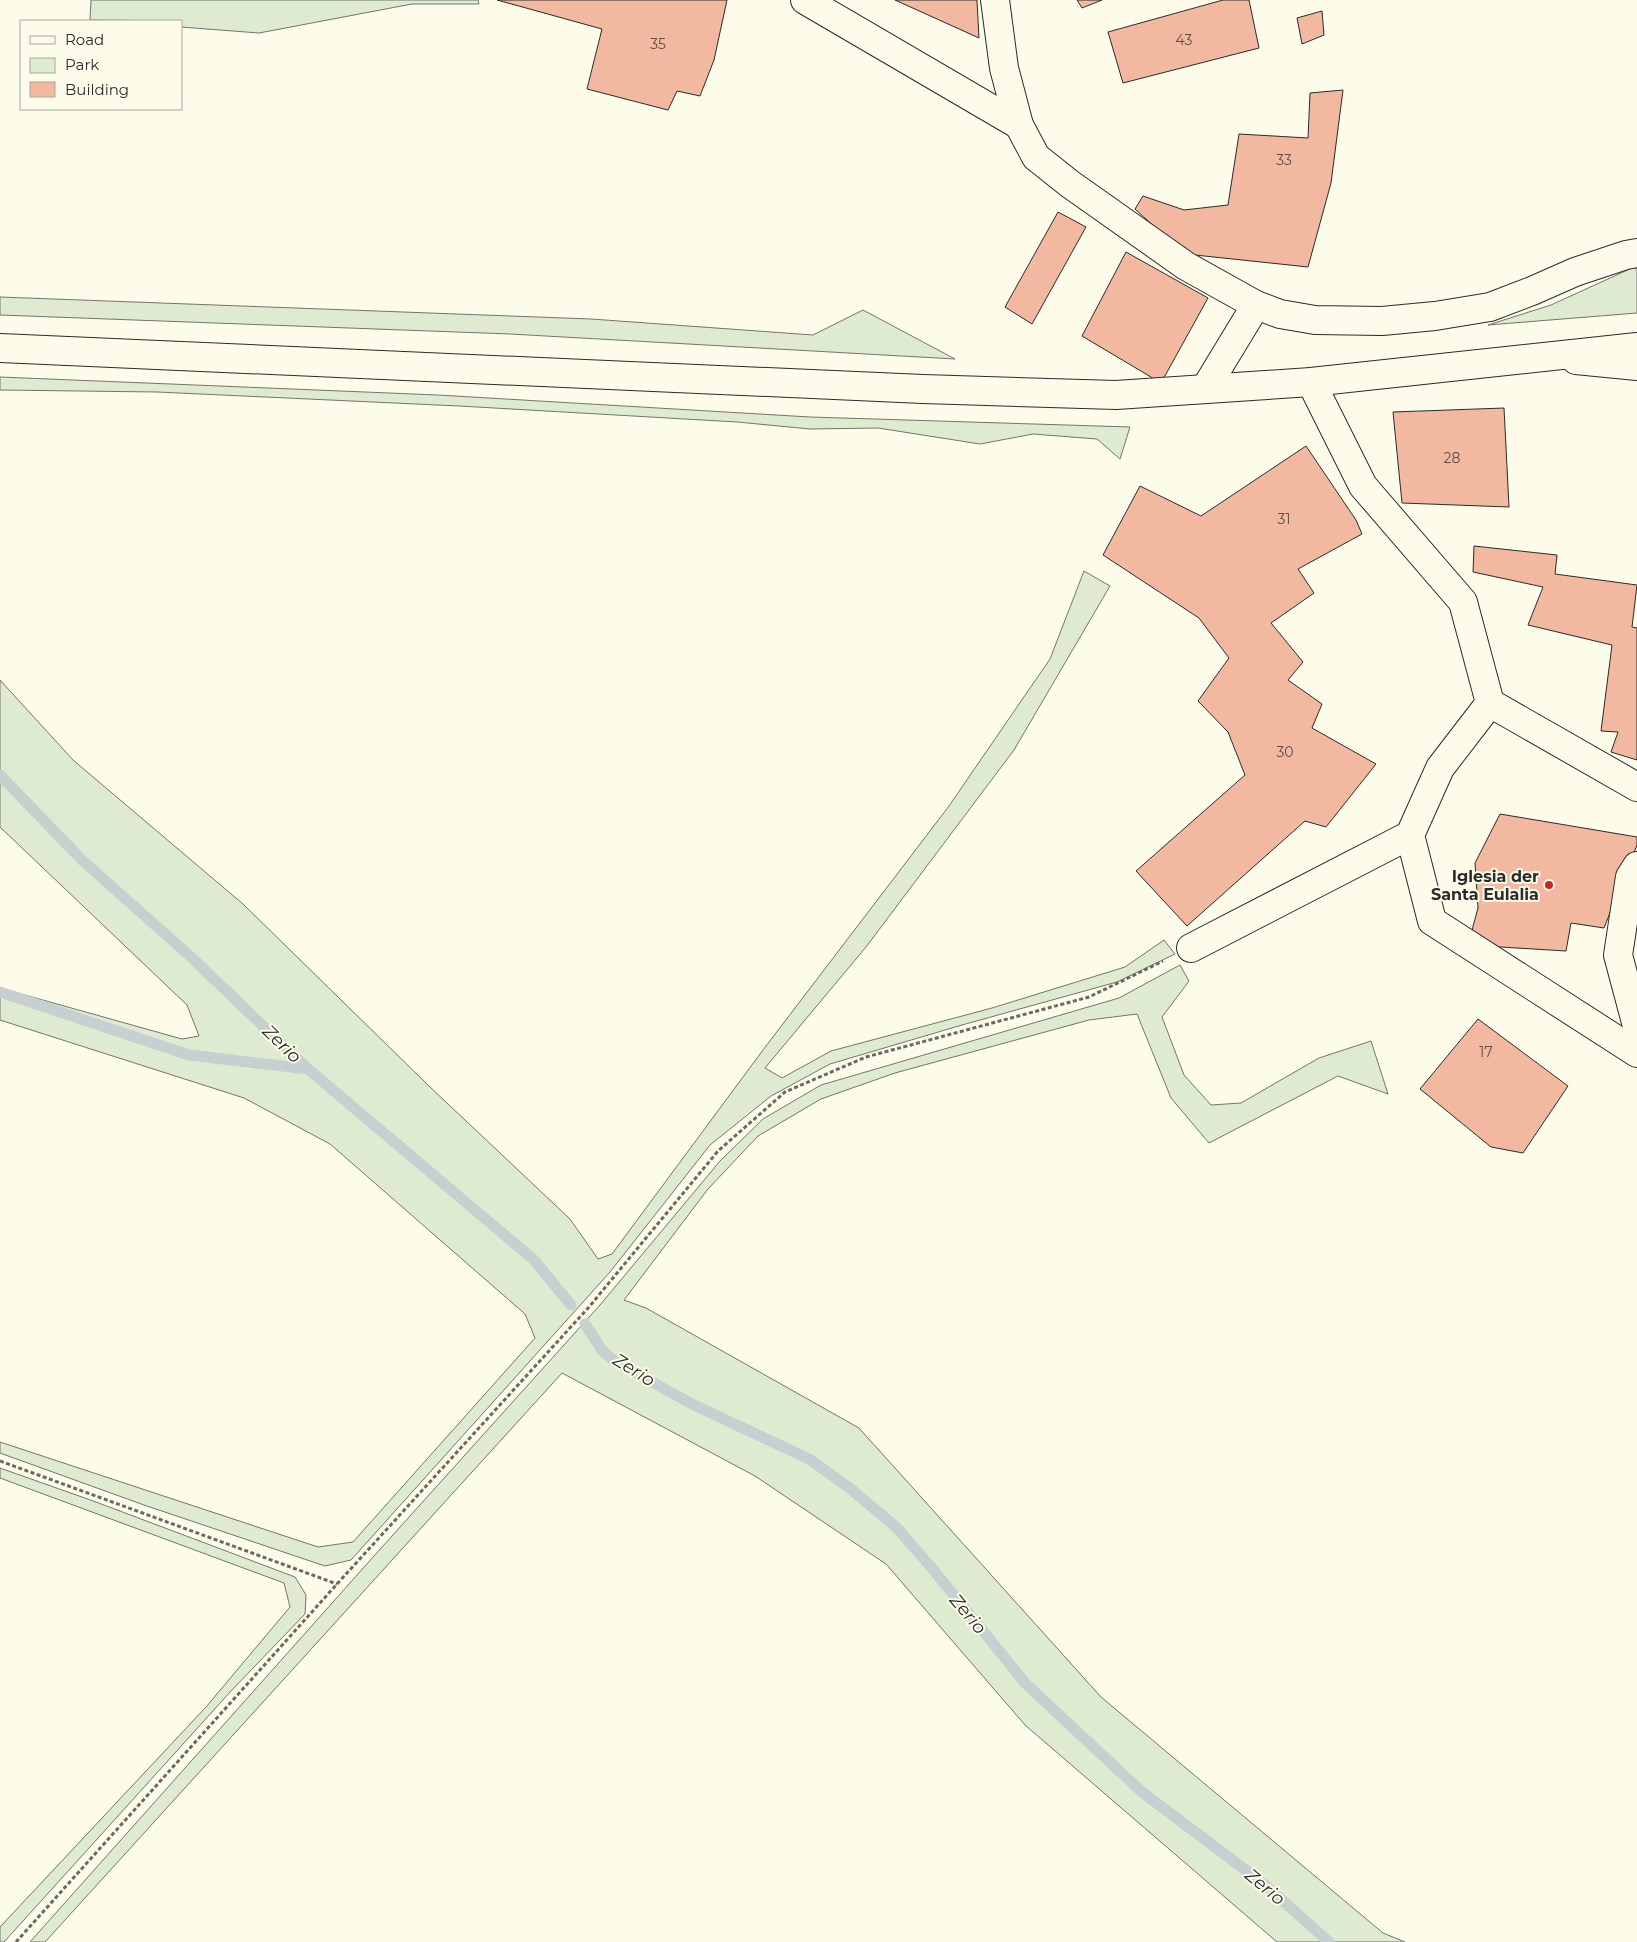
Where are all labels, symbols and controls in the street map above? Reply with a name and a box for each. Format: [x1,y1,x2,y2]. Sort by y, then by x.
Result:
legend [20,20,182,110]
text: Road [65,30,104,49]
house number: 43 [1176,31,1193,49]
house number: 35 [650,35,666,53]
text: Park [65,55,99,74]
text: Building [65,80,129,99]
house number: 33 [1276,151,1292,169]
house number: 28 [1444,449,1461,467]
house number: 31 [1278,510,1290,528]
house number: 30 [1276,743,1294,761]
place label: Iglesia der Santa Eulalia [1431,867,1539,904]
marker: Iglesia der Santa Eulalia [1543,879,1555,891]
water label: Zerio [257,1020,306,1068]
house number: 17 [1479,1043,1493,1061]
water label: Zerio [608,1348,659,1391]
water label: Zerio [944,1589,991,1639]
water label: Zerio [1240,1863,1290,1910]

